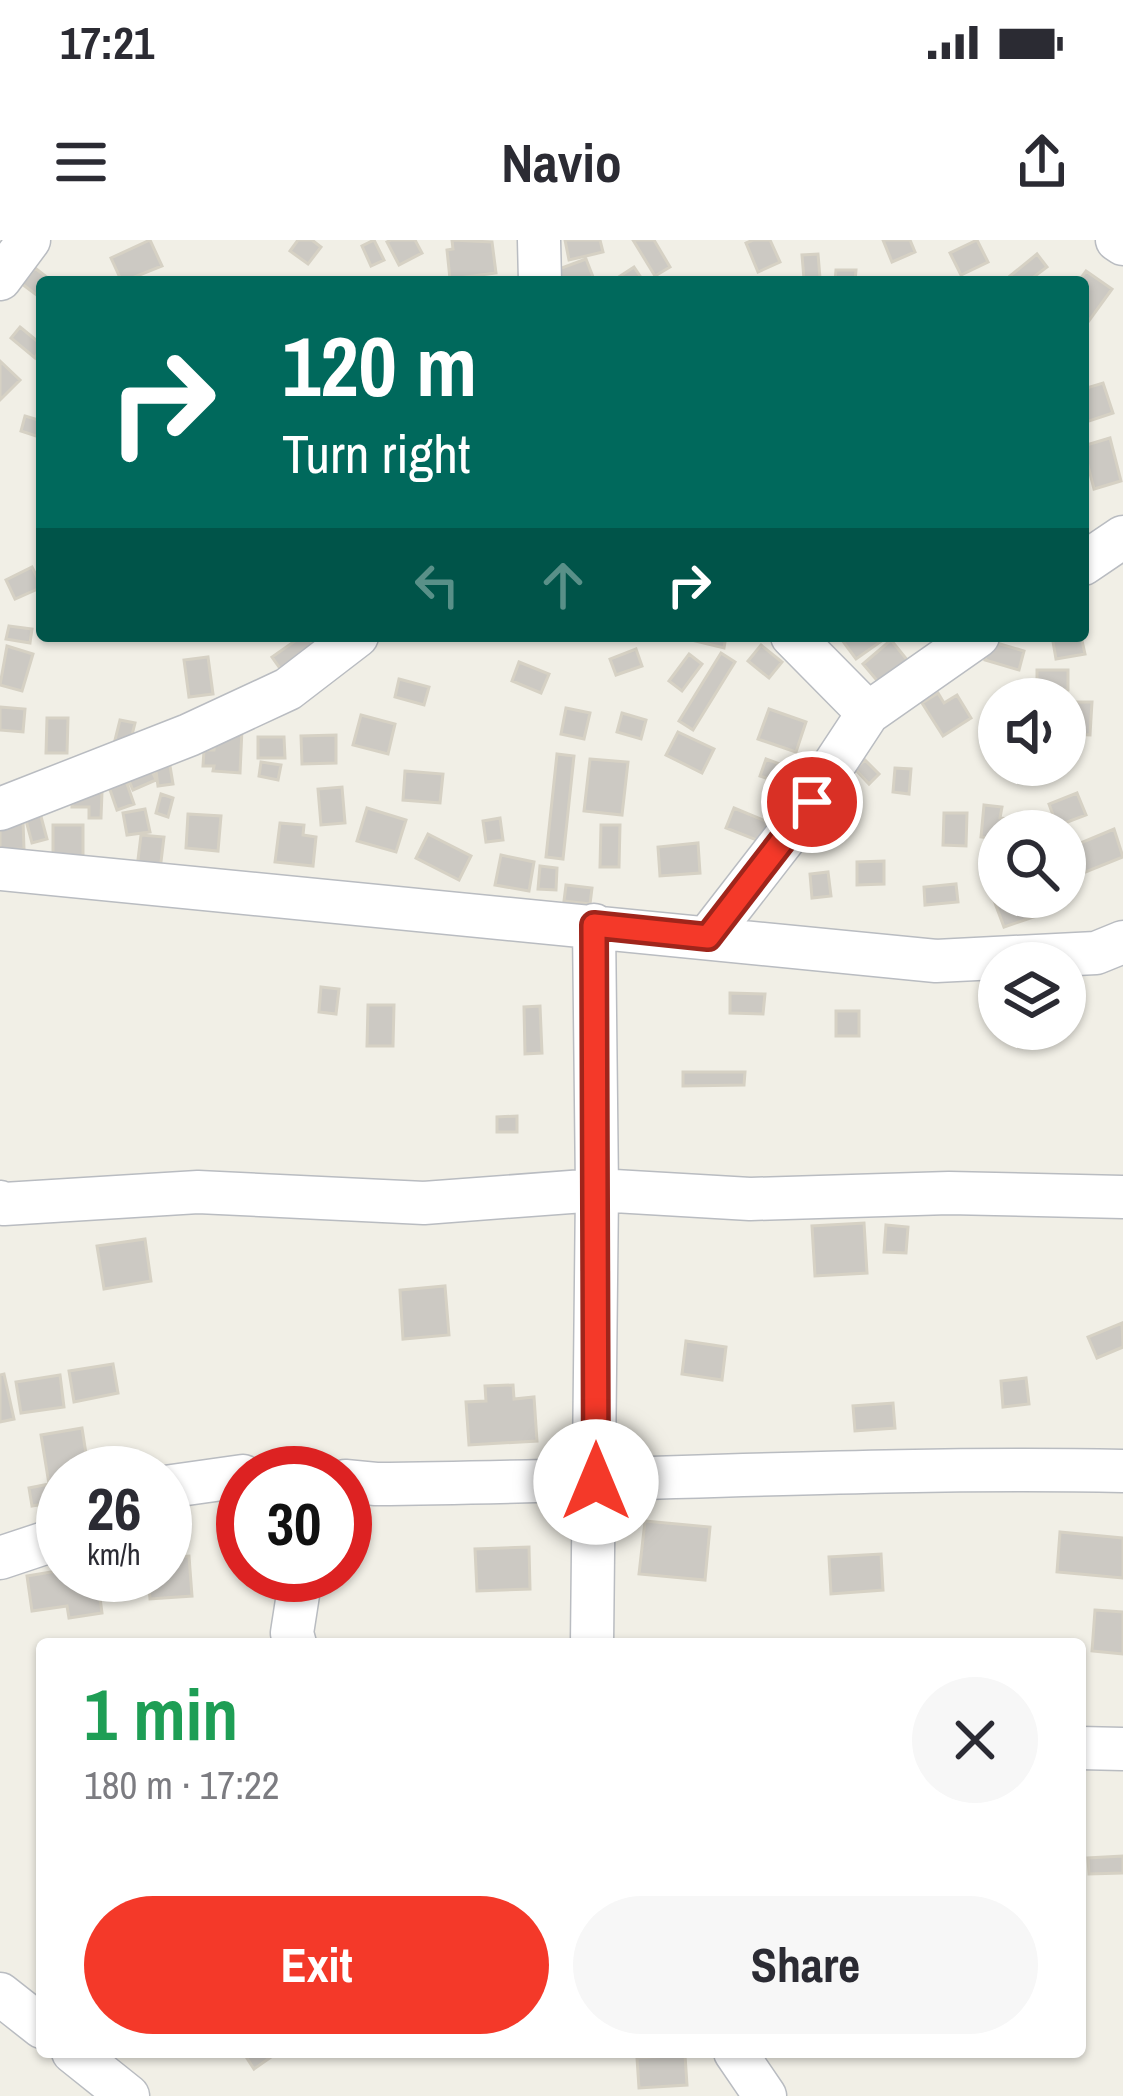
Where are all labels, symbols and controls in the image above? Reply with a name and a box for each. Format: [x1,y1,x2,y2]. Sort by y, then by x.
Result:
text: 17:21 [60,12,154,73]
text: Navio [501,126,622,199]
icon: menu [48,129,114,195]
icon: share [1009,129,1075,195]
text: 120 m [282,309,477,422]
icon: right [84,324,240,480]
text: Turn right [282,417,470,490]
icon: left [404,552,470,618]
icon: ahead [530,552,596,618]
icon: right [656,552,722,618]
map controls [978,678,1086,1050]
button: sound [978,678,1086,786]
pin [761,751,863,853]
icon: arrive [779,769,845,835]
button: search [978,810,1086,918]
button: layers [978,942,1086,1050]
position arrow [533,1419,659,1545]
speed limit sign: 30 [216,1446,372,1602]
text: 26 [87,1468,141,1549]
text: km/h [87,1534,141,1574]
text: 1 min [84,1665,238,1762]
button: close [912,1677,1038,1803]
text: 180 m · 17:22 [84,1759,280,1811]
button: Exit [84,1896,549,2034]
button: Share [573,1896,1038,2034]

